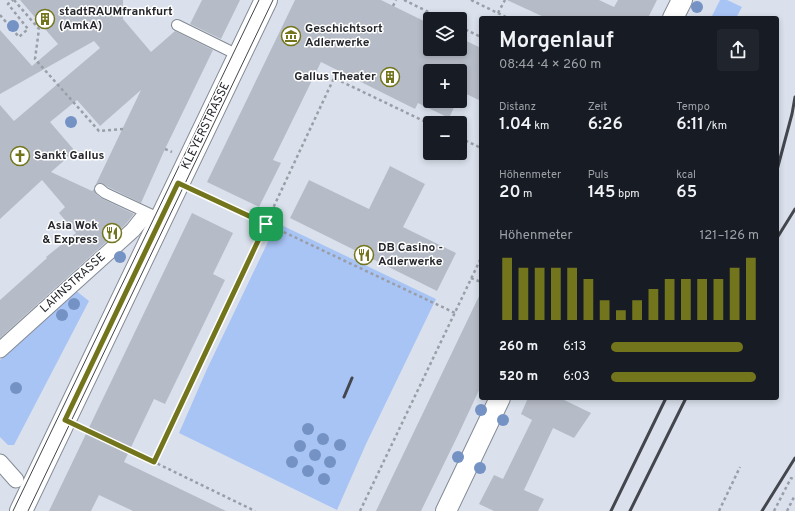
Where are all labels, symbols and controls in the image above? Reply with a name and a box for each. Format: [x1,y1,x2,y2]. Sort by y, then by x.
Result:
place label: stadtRAUMfrankfurt (AmkA) [59,4,173,34]
building icon: stadtRAUMfrankfurt (AmkA) [34,8,56,30]
map controls [423,12,467,160]
button: layers [423,12,467,56]
place label: Geschichtsort Adlerwerke [305,21,383,51]
museum icon: Geschichtsort Adlerwerke [280,25,302,47]
text: Morgenlauf [499,28,614,55]
button: share [717,29,759,71]
text: 08:44 · 4 × 260 m [499,57,601,73]
button: + [423,64,467,108]
building icon: Gallus Theater [379,66,401,88]
place label: Gallus Theater [294,69,376,85]
street label: KLEYERSTRASSE [178,80,234,172]
text: Distanz [499,100,536,114]
text: Zeit [588,100,607,114]
text: Tempo [676,100,710,114]
text: 1.04 [499,114,532,136]
text: 6:26 [588,114,623,136]
text: 6:11 [676,114,704,136]
button: − [423,116,467,160]
text: km [532,119,549,133]
text: /km [704,119,727,133]
church icon: Sankt Gallus [9,145,31,167]
place label: Sankt Gallus [34,148,105,164]
text: Höhenmeter [499,168,561,182]
text: Puls [588,168,609,182]
text: kcal [676,168,696,182]
text: 20 [499,182,521,204]
text: 145 [588,182,615,204]
text: 65 [676,182,697,204]
text: m [521,187,532,201]
text: bpm [615,187,640,201]
pin [249,207,283,241]
icon: arrive [255,213,277,235]
place label: Asia Wok & Express [42,218,98,248]
restaurant icon: Asia Wok & Express [101,222,123,244]
text: Höhenmeter [499,228,573,244]
text: 121–126 m [699,228,759,244]
place label: DB Casino - Adlerwerke [378,240,443,270]
restaurant icon: DB Casino - Adlerwerke [353,244,375,266]
street label: LAHNSTRASSE [37,249,109,317]
text: 260 m [499,339,538,355]
text: 6:13 [563,339,586,355]
text: 520 m [499,369,538,385]
text: 6:03 [563,369,590,385]

